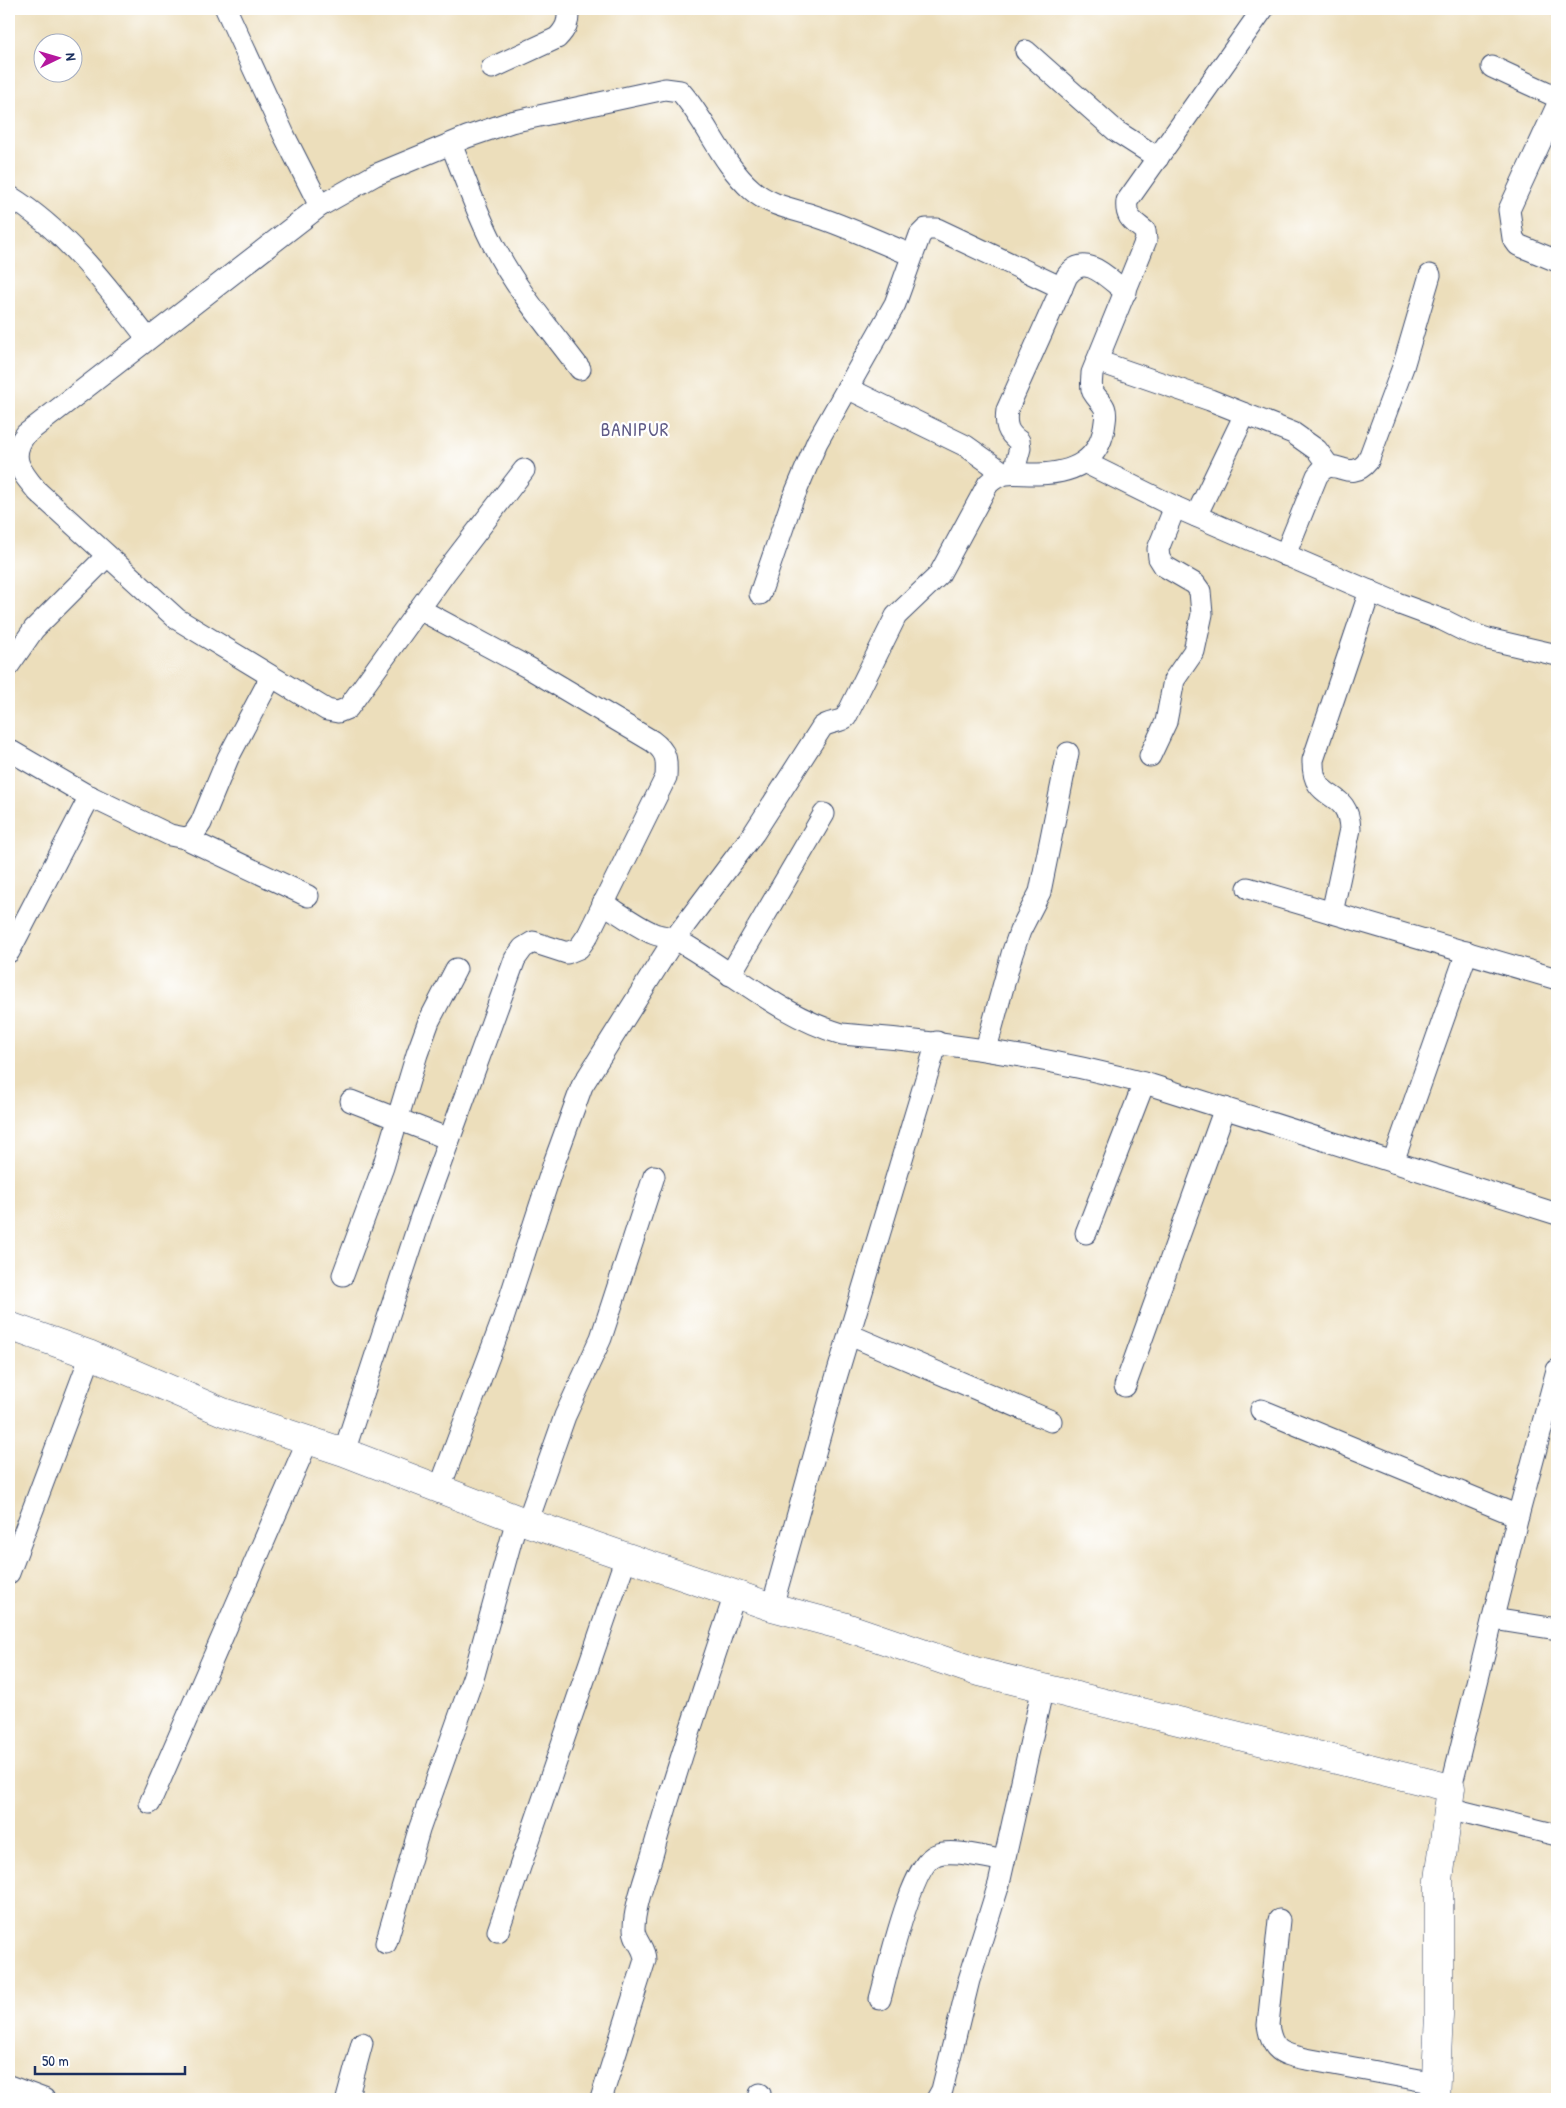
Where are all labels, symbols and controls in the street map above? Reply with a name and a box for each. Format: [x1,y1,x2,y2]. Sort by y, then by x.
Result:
north arrow [32,32,82,82]
text: N [62,52,81,62]
district label: BANIPUR [601,416,669,442]
scale bar [35,2043,185,2075]
text: 50 m [42,2050,69,2071]

